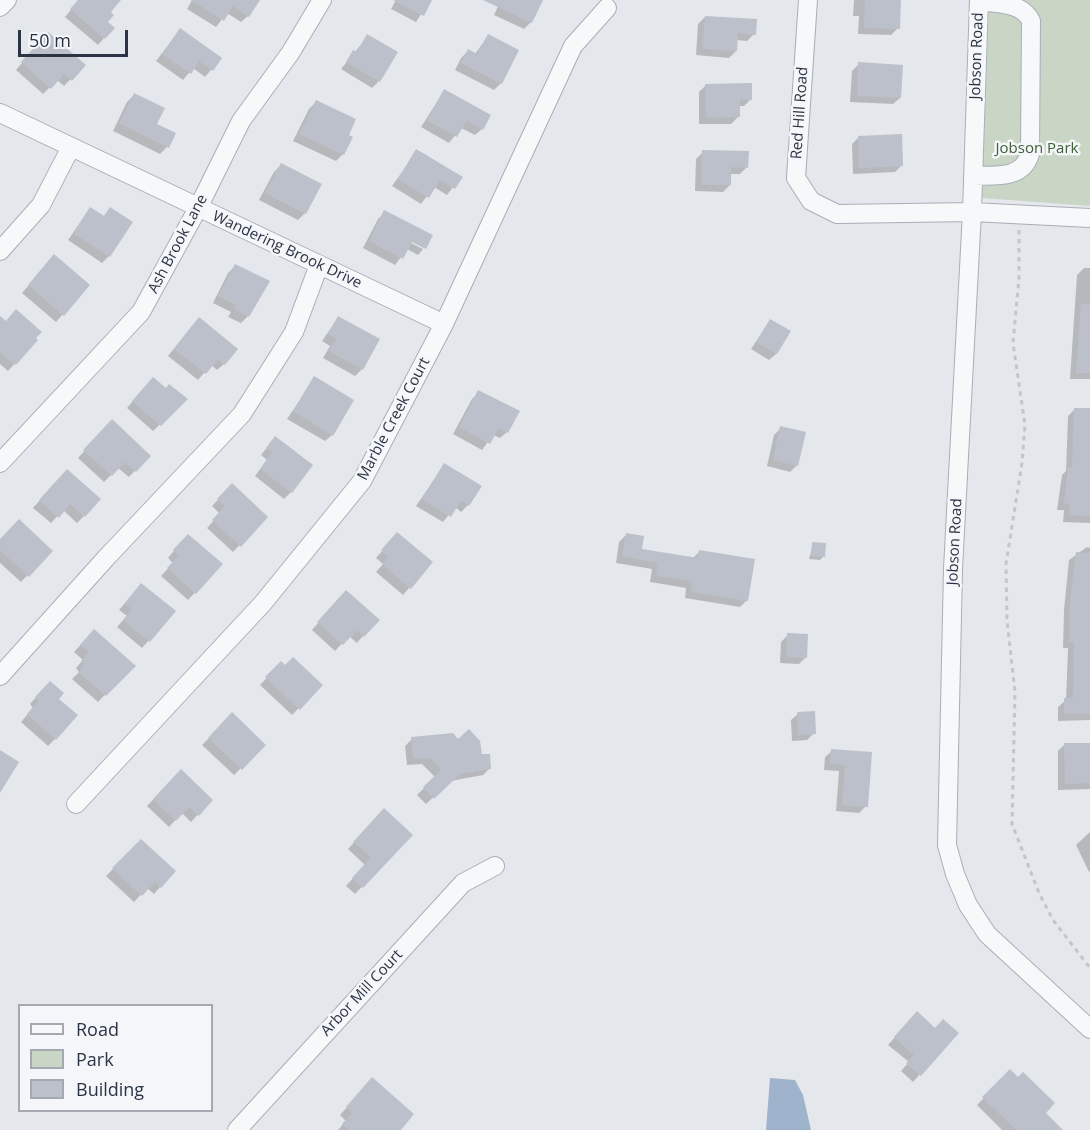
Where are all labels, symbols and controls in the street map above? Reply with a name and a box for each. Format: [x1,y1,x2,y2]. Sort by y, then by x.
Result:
street label: Jobson Road [966,12,988,100]
scale bar [21,18,130,56]
text: 50 m [29,28,71,52]
street label: Red Hill Road [788,66,812,160]
park label: Jobson Park [996,140,1078,158]
street label: Ash Brook Lane [144,192,212,296]
street label: Wandering Brook Drive [210,208,364,292]
street label: Marble Creek Court [354,354,434,484]
street label: Jobson Road [944,498,966,586]
street label: Arbor Mill Court [317,946,407,1040]
legend [18,1004,213,1112]
text: Road [76,1017,119,1041]
text: Park [76,1047,114,1071]
text: Building [76,1077,144,1101]

